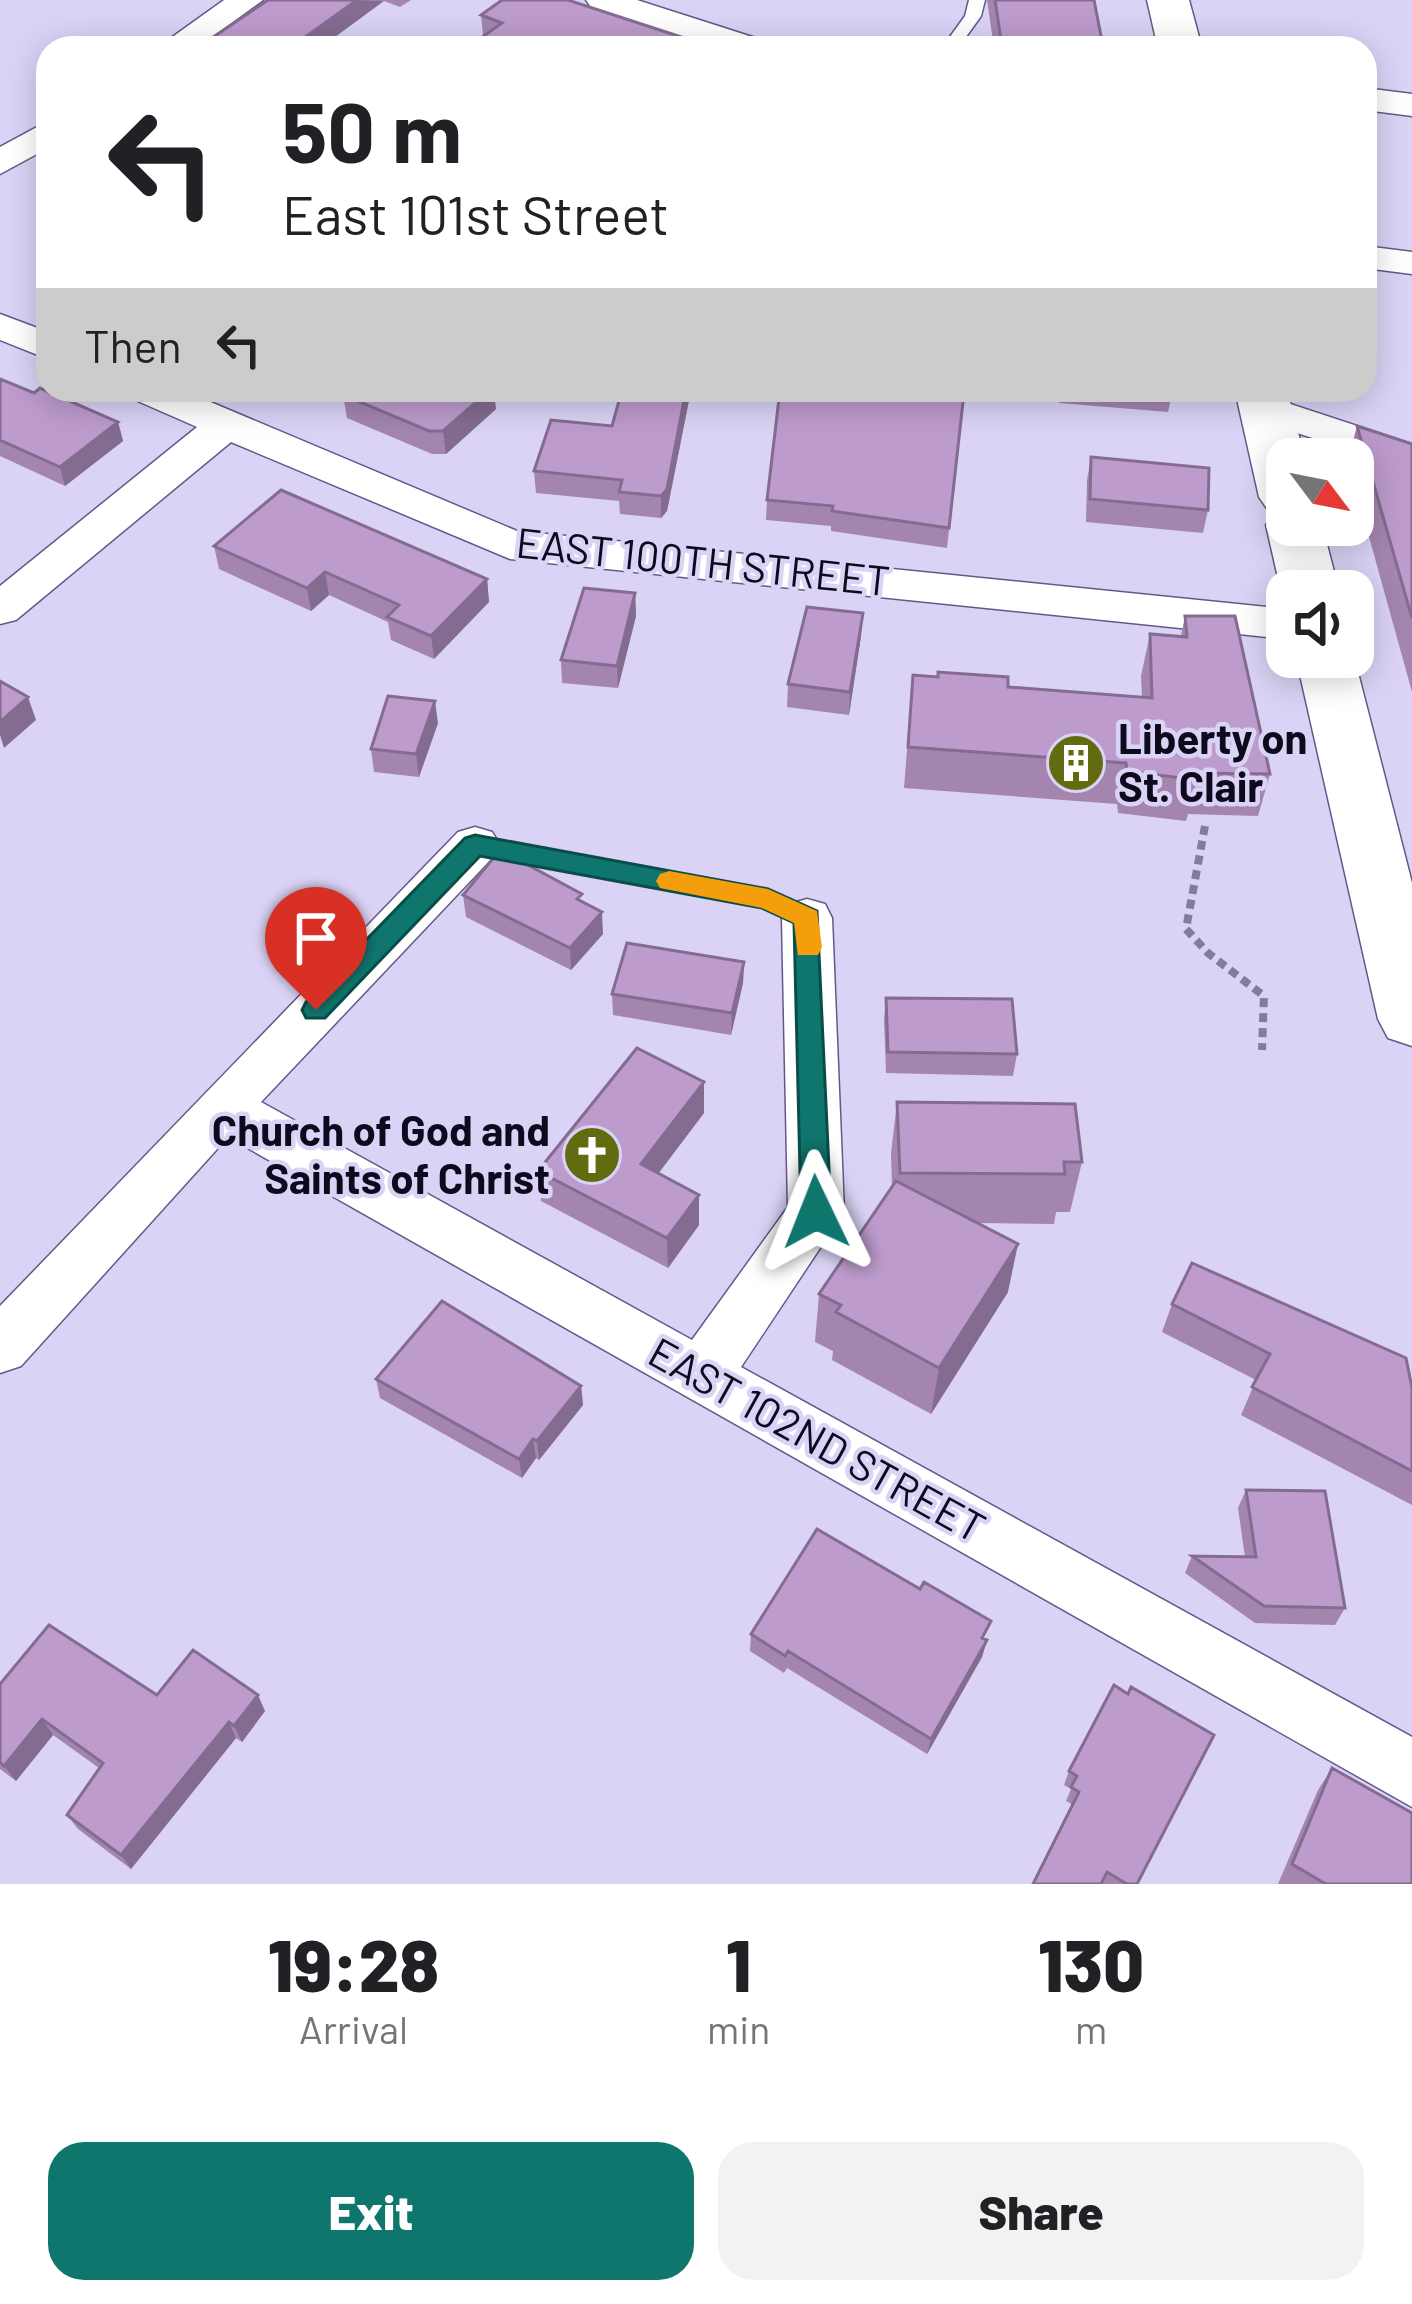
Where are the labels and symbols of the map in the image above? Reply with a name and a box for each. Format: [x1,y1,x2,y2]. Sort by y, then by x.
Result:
north arrow [1266,438,1374,546]
street label: EAST 100TH STREET [514,516,892,604]
place label: Liberty on St. Clair [1118,712,1308,810]
building icon: Liberty on St. Clair [1045,732,1107,794]
pin [265,887,367,1010]
place label: Church of God and Saints of Christ [212,1104,550,1202]
church icon: Church of God and Saints of Christ [561,1124,623,1186]
position arrow [753,1149,879,1275]
street label: EAST 102ND STREET [641,1325,995,1551]

